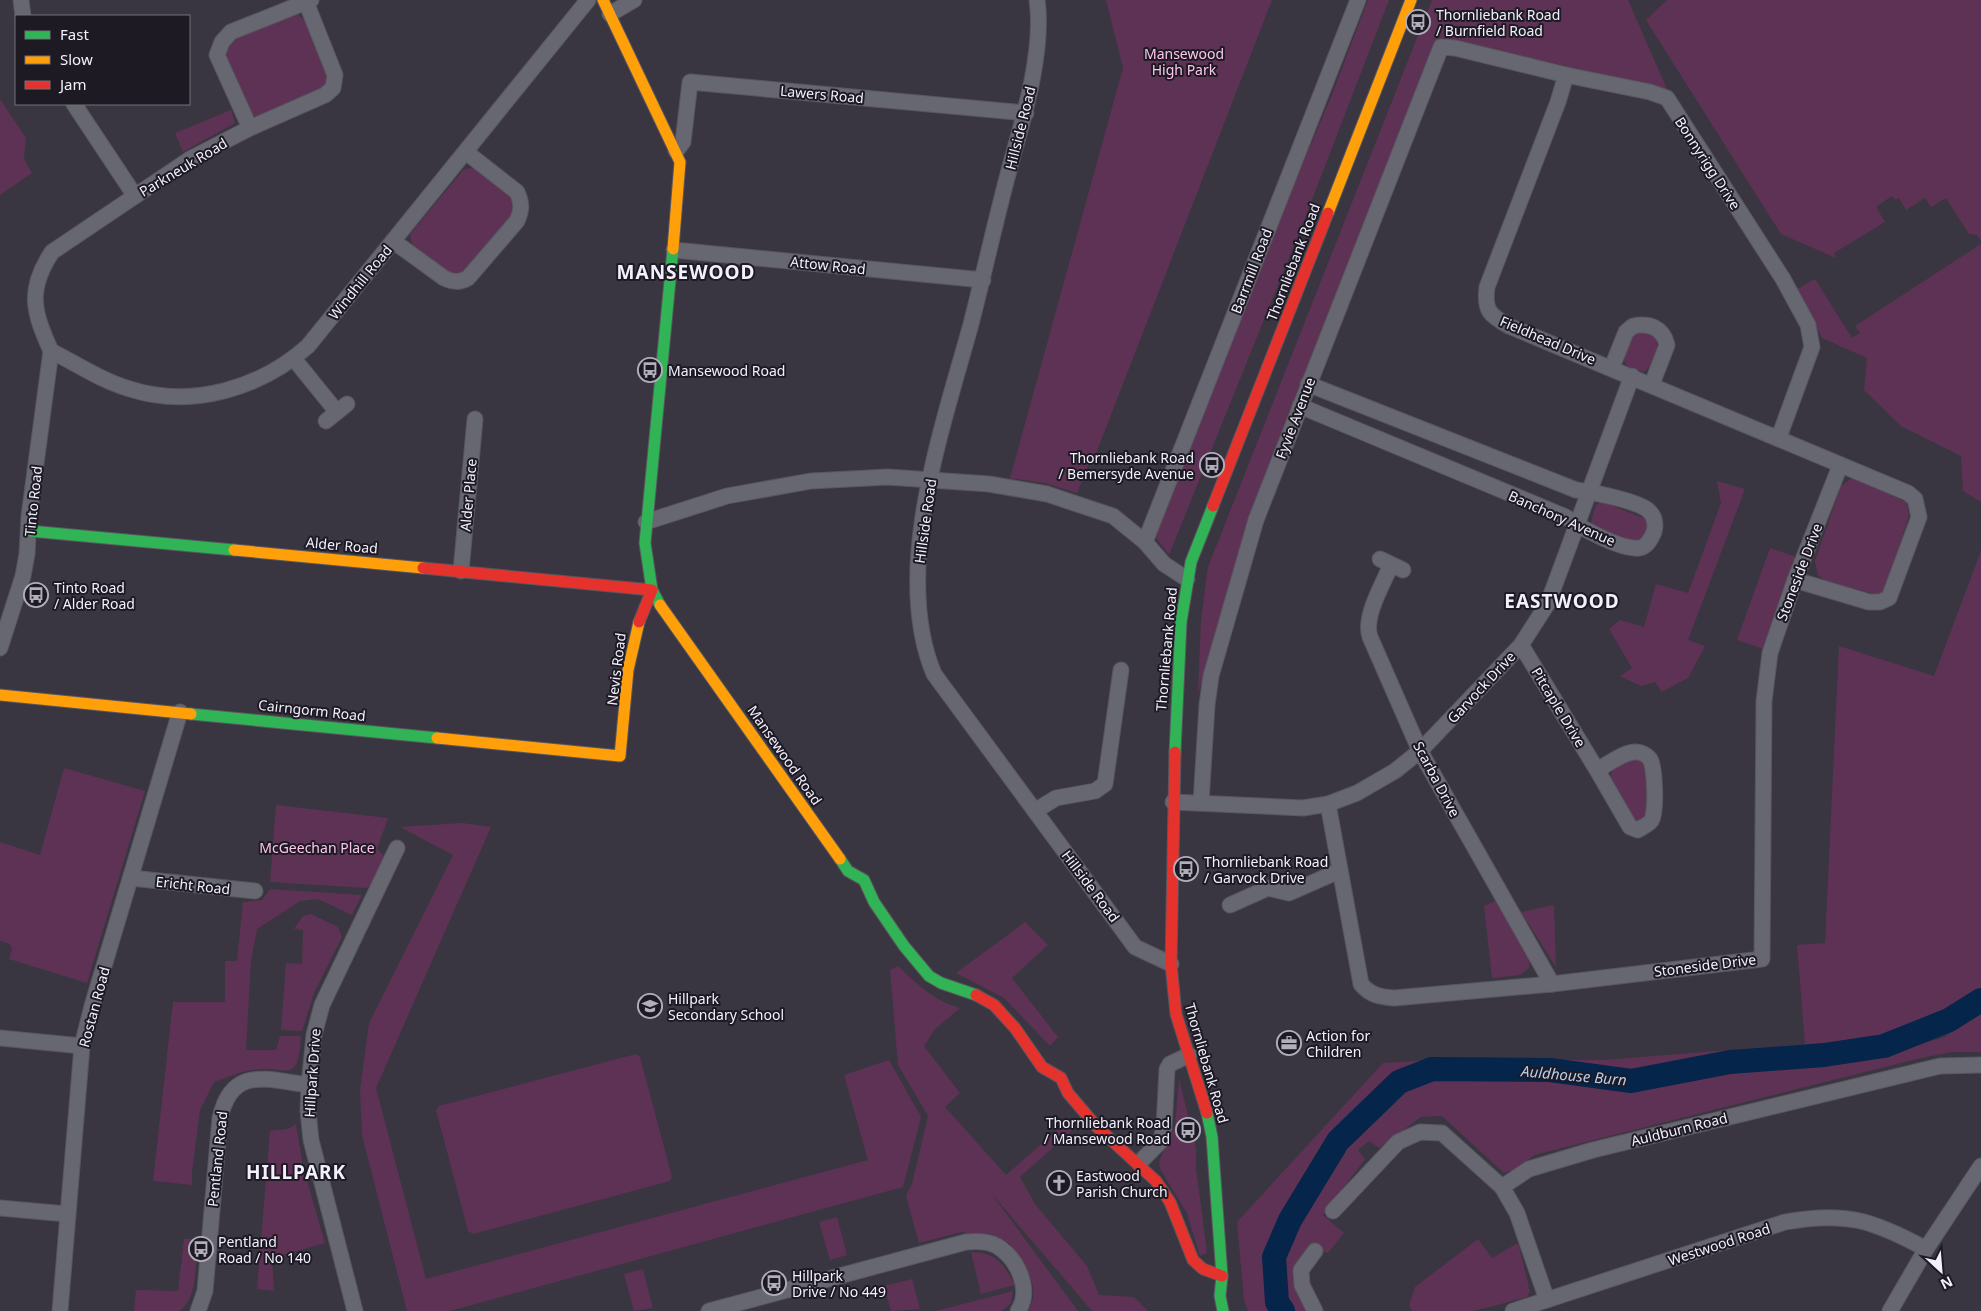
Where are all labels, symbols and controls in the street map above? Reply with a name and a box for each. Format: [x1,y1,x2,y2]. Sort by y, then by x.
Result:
place label: Thornliebank Road / Burnfield Road [1436,5,1560,40]
bus stop icon: Thornliebank Road / Burnfield Road [1405,9,1431,35]
legend [15,15,190,105]
text: Fast [60,24,89,44]
park label: Mansewood High Park [1144,44,1224,79]
text: Slow [60,49,93,69]
text: Jam [58,74,87,94]
street label: Lawers Road [779,81,865,107]
street label: Hillside Road [1000,84,1040,172]
street label: Bonnyrigg Drive [1671,113,1745,213]
street label: Parkneuk Road [135,133,231,201]
street label: Thornliebank Road [1262,201,1324,323]
street label: Barrmill Road [1226,226,1276,316]
street label: Windhill Road [324,241,396,323]
street label: Attow Road [789,252,867,278]
district label: MANSEWOOD [617,259,755,285]
street label: Fieldhead Drive [1497,311,1599,369]
bus stop icon: Mansewood Road [637,357,663,383]
place label: Mansewood Road [668,361,785,380]
street label: Fyvie Avenue [1271,374,1319,461]
place label: Thornliebank Road / Bemersyde Avenue [1058,448,1194,483]
bus stop icon: Thornliebank Road / Bemersyde Avenue [1199,452,1225,478]
street label: Alder Place [455,458,481,532]
street label: Tinto Road [20,465,46,537]
street label: Hillside Road [910,477,940,565]
street label: Banchory Avenue [1506,486,1619,550]
street label: Stoneside Drive [1772,520,1826,623]
street label: Alder Road [305,532,379,558]
place label: Tinto Road / Alder Road [54,578,135,613]
bus stop icon: Tinto Road / Alder Road [23,582,49,608]
street label: Thornliebank Road [1151,586,1181,712]
district label: EASTWOOD [1504,588,1620,614]
street label: Nevis Road [602,632,630,706]
street label: Garvock Drive [1443,647,1519,727]
street label: Pitcaple Drive [1528,663,1590,751]
street label: Cairngorm Road [257,695,367,725]
street label: Mansewood Road [744,701,826,809]
street label: Scarba Drive [1409,738,1465,820]
park label: McGeechan Place [259,838,375,857]
street label: Hillside Road [1058,846,1124,926]
place label: Thornliebank Road / Garvock Drive [1204,852,1328,887]
bus stop icon: Thornliebank Road / Garvock Drive [1173,856,1199,882]
street label: Ericht Road [155,872,231,898]
street label: Stoneside Drive [1653,949,1757,981]
street label: Rostan Road [74,965,114,1049]
place label: Hillpark Secondary School [668,989,784,1024]
school or university icon: Hillpark Secondary School [637,993,663,1019]
street label: Thornliebank Road [1181,1001,1233,1125]
place label: Action for Children [1306,1026,1370,1061]
street label: Hillpark Drive [299,1028,325,1118]
office icon: Action for Children [1276,1030,1302,1056]
water label: Auldhouse Burn [1519,1060,1628,1090]
street label: Auldburn Road [1629,1108,1729,1150]
street label: Pentland Road [203,1110,231,1208]
place label: Thornliebank Road / Mansewood Road [1044,1113,1170,1148]
bus stop icon: Thornliebank Road / Mansewood Road [1175,1117,1201,1143]
district label: HILLPARK [246,1159,346,1185]
place label: Eastwood Parish Church [1076,1166,1168,1201]
church icon: Eastwood Parish Church [1046,1170,1072,1196]
street label: Westwood Road [1666,1219,1772,1269]
place label: Pentland Road / No 140 [218,1232,311,1267]
bus stop icon: Pentland Road / No 140 [188,1236,214,1262]
north arrow [1916,1246,1966,1296]
place label: Hillpark Drive / No 449 [792,1266,886,1301]
bus stop icon: Hillpark Drive / No 449 [761,1270,787,1296]
text: N [1938,1272,1956,1294]

